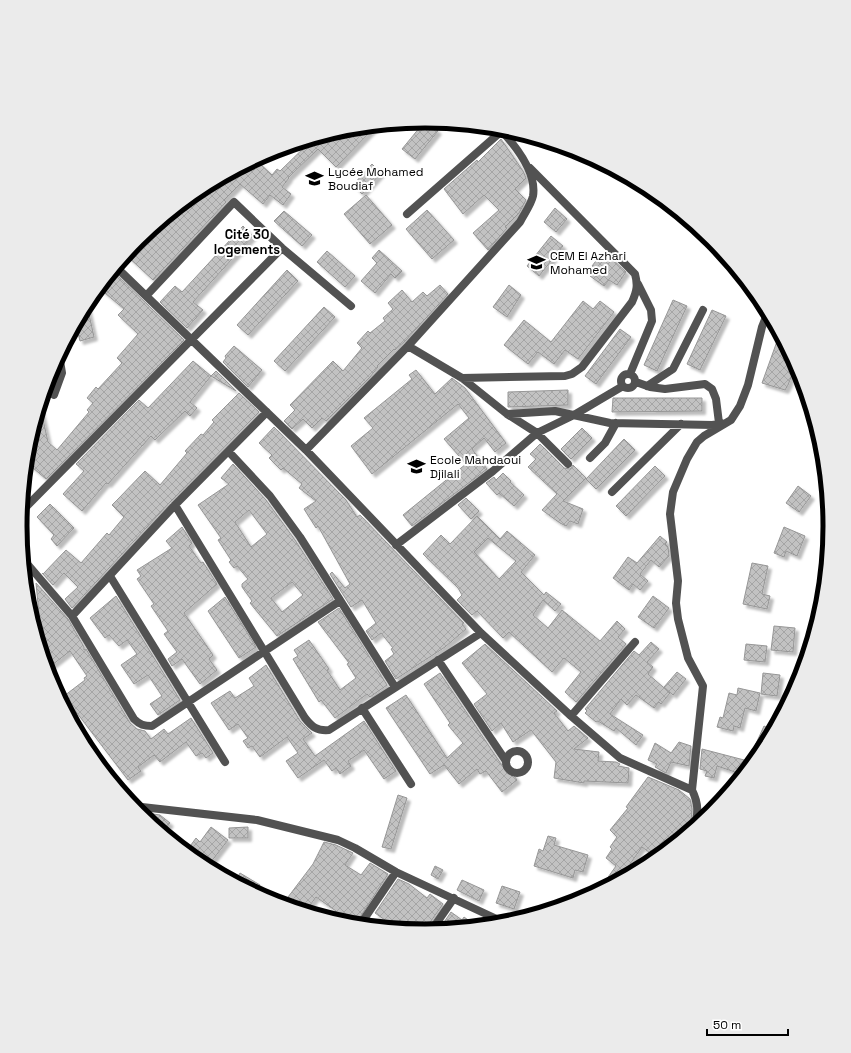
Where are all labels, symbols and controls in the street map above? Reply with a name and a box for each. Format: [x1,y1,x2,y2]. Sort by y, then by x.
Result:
place label: Lycée Mohamed Boudiaf [328,164,424,194]
school or university icon: Lycée Mohamed Boudiaf [305,169,325,189]
district label: Cité 30 logements [214,226,280,258]
place label: CEM El Azhari Mohamed [550,248,626,278]
school or university icon: CEM El Azhari Mohamed [527,253,547,273]
place label: Ecole Mahdaoui Djilali [430,452,521,482]
school or university icon: Ecole Mahdaoui Djilali [407,457,427,477]
scale bar [707,1011,788,1037]
text: 50 m [713,1017,741,1033]

